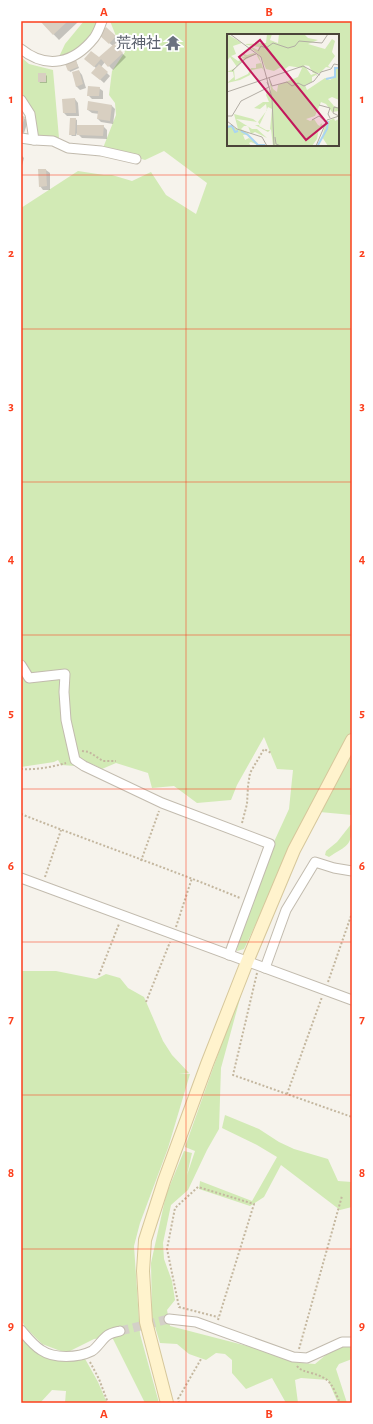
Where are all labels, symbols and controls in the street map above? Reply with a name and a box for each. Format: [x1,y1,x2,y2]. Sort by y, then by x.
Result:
text: A [100,6,108,19]
text: B [265,6,273,19]
temple icon: 荒神社 [164,34,182,52]
inset map [227,34,339,146]
place label: 荒神社 [116,35,161,51]
text: 1 [9,93,13,106]
text: 1 [360,93,364,106]
text: 2 [8,247,14,260]
text: 2 [359,247,365,260]
text: 3 [8,400,14,413]
text: 3 [359,400,365,413]
text: 4 [8,553,15,566]
text: 4 [359,553,366,566]
text: 5 [8,707,14,720]
text: 5 [359,707,365,720]
text: 6 [8,860,14,873]
text: 6 [359,860,365,873]
text: 7 [8,1013,14,1026]
text: 7 [359,1013,365,1026]
text: 8 [8,1167,14,1180]
text: 8 [359,1167,365,1180]
text: 9 [8,1320,14,1333]
text: 9 [359,1320,365,1333]
text: A [100,1408,108,1421]
text: B [265,1408,273,1421]

